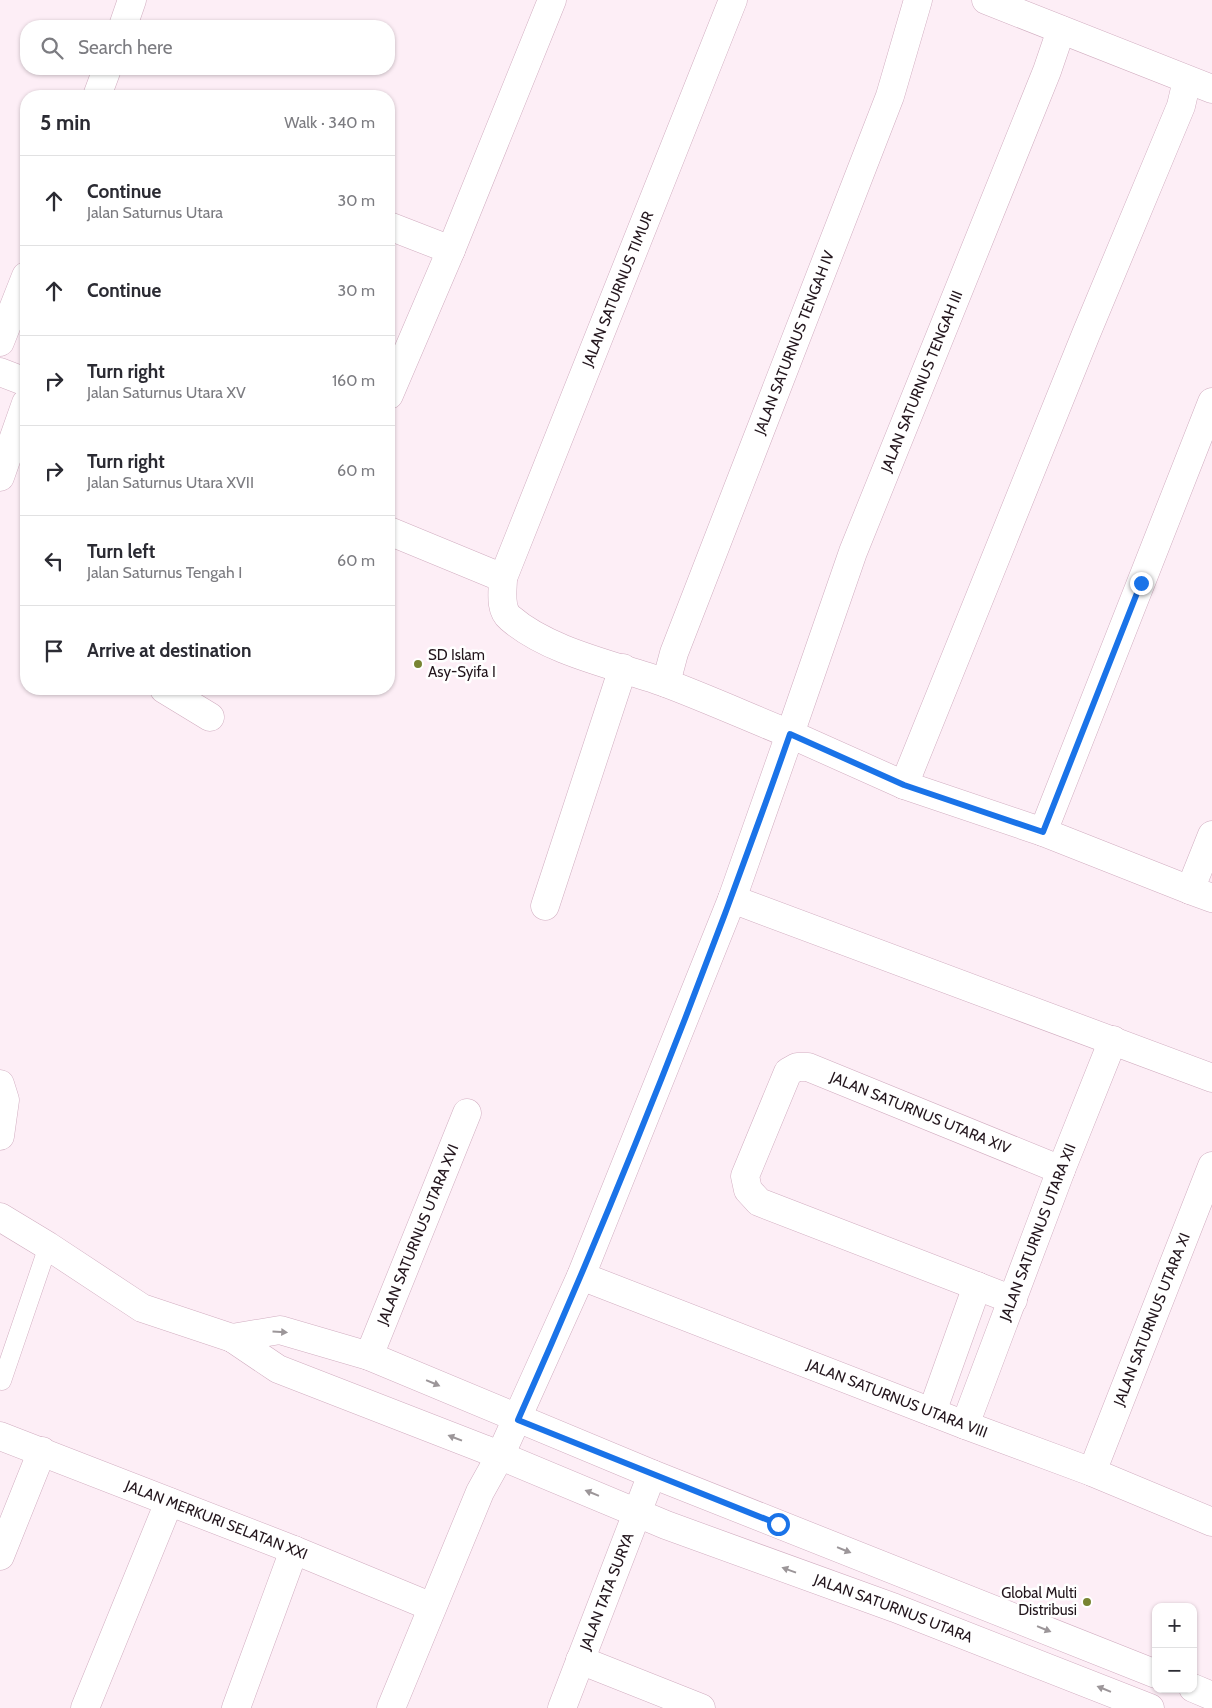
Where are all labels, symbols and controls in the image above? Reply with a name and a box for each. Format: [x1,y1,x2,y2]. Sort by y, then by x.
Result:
search box [20,20,395,75]
icon: search [38,34,66,62]
text: Search here [78,36,172,59]
text: 5 min [40,110,91,135]
text: Walk · 340 m [284,113,375,132]
text: Continue [87,180,161,203]
icon: ahead [40,187,68,215]
text: 30 m [338,191,375,210]
text: Jalan Saturnus Utara [87,203,223,222]
street label: JALAN SATURNUS TIMUR [578,209,657,370]
street label: JALAN SATURNUS TENGAH IV [750,247,838,438]
icon: ahead [40,277,68,305]
text: Continue [87,279,161,302]
text: 30 m [338,281,375,300]
street label: JALAN SATURNUS TENGAH III [877,288,967,476]
text: Turn right [87,360,165,383]
icon: right [40,367,68,395]
text: 160 m [332,371,375,390]
text: Jalan Saturnus Utara XV [87,383,246,402]
text: Turn right [87,450,165,473]
icon: right [40,457,68,485]
text: 60 m [337,461,375,480]
text: Jalan Saturnus Utara XVII [87,473,254,492]
text: Turn left [87,540,155,563]
icon: left [40,547,68,575]
text: 60 m [337,551,375,570]
text: Jalan Saturnus Tengah I [87,563,242,582]
route end [1130,572,1153,595]
icon: arrive [40,637,68,665]
text: Arrive at destination [87,639,251,662]
place label: SD Islam Asy-Syifa I [428,646,496,681]
marker: SD Islam Asy-Syifa I [412,658,424,670]
street label: JALAN SATURNUS UTARA XIV [827,1068,1014,1158]
street label: JALAN SATURNUS UTARA XVI [373,1141,463,1328]
street label: JALAN SATURNUS UTARA XII [996,1141,1080,1324]
street label: JALAN SATURNUS UTARA XI [1110,1230,1194,1409]
one-way arrow [272,1328,288,1336]
street label: JALAN SATURNUS UTARA VIII [803,1355,990,1441]
one-way arrow [426,1380,440,1388]
one-way arrow [447,1434,462,1442]
street label: JALAN MERKURI SELATAN XXI [122,1476,310,1564]
one-way arrow [585,1489,599,1497]
route start [767,1513,790,1536]
street label: JALAN TATA SURYA [576,1529,638,1654]
one-way arrow [837,1546,852,1554]
one-way arrow [781,1566,796,1574]
street label: JALAN SATURNUS UTARA [811,1570,976,1647]
place label: Global Multi Distribusi [1001,1584,1077,1619]
marker: Global Multi Distribusi [1081,1596,1093,1608]
map controls [1152,1603,1197,1693]
button: + [1152,1603,1197,1648]
one-way arrow [1036,1626,1051,1633]
button: − [1152,1648,1197,1693]
one-way arrow [1097,1685,1112,1693]

